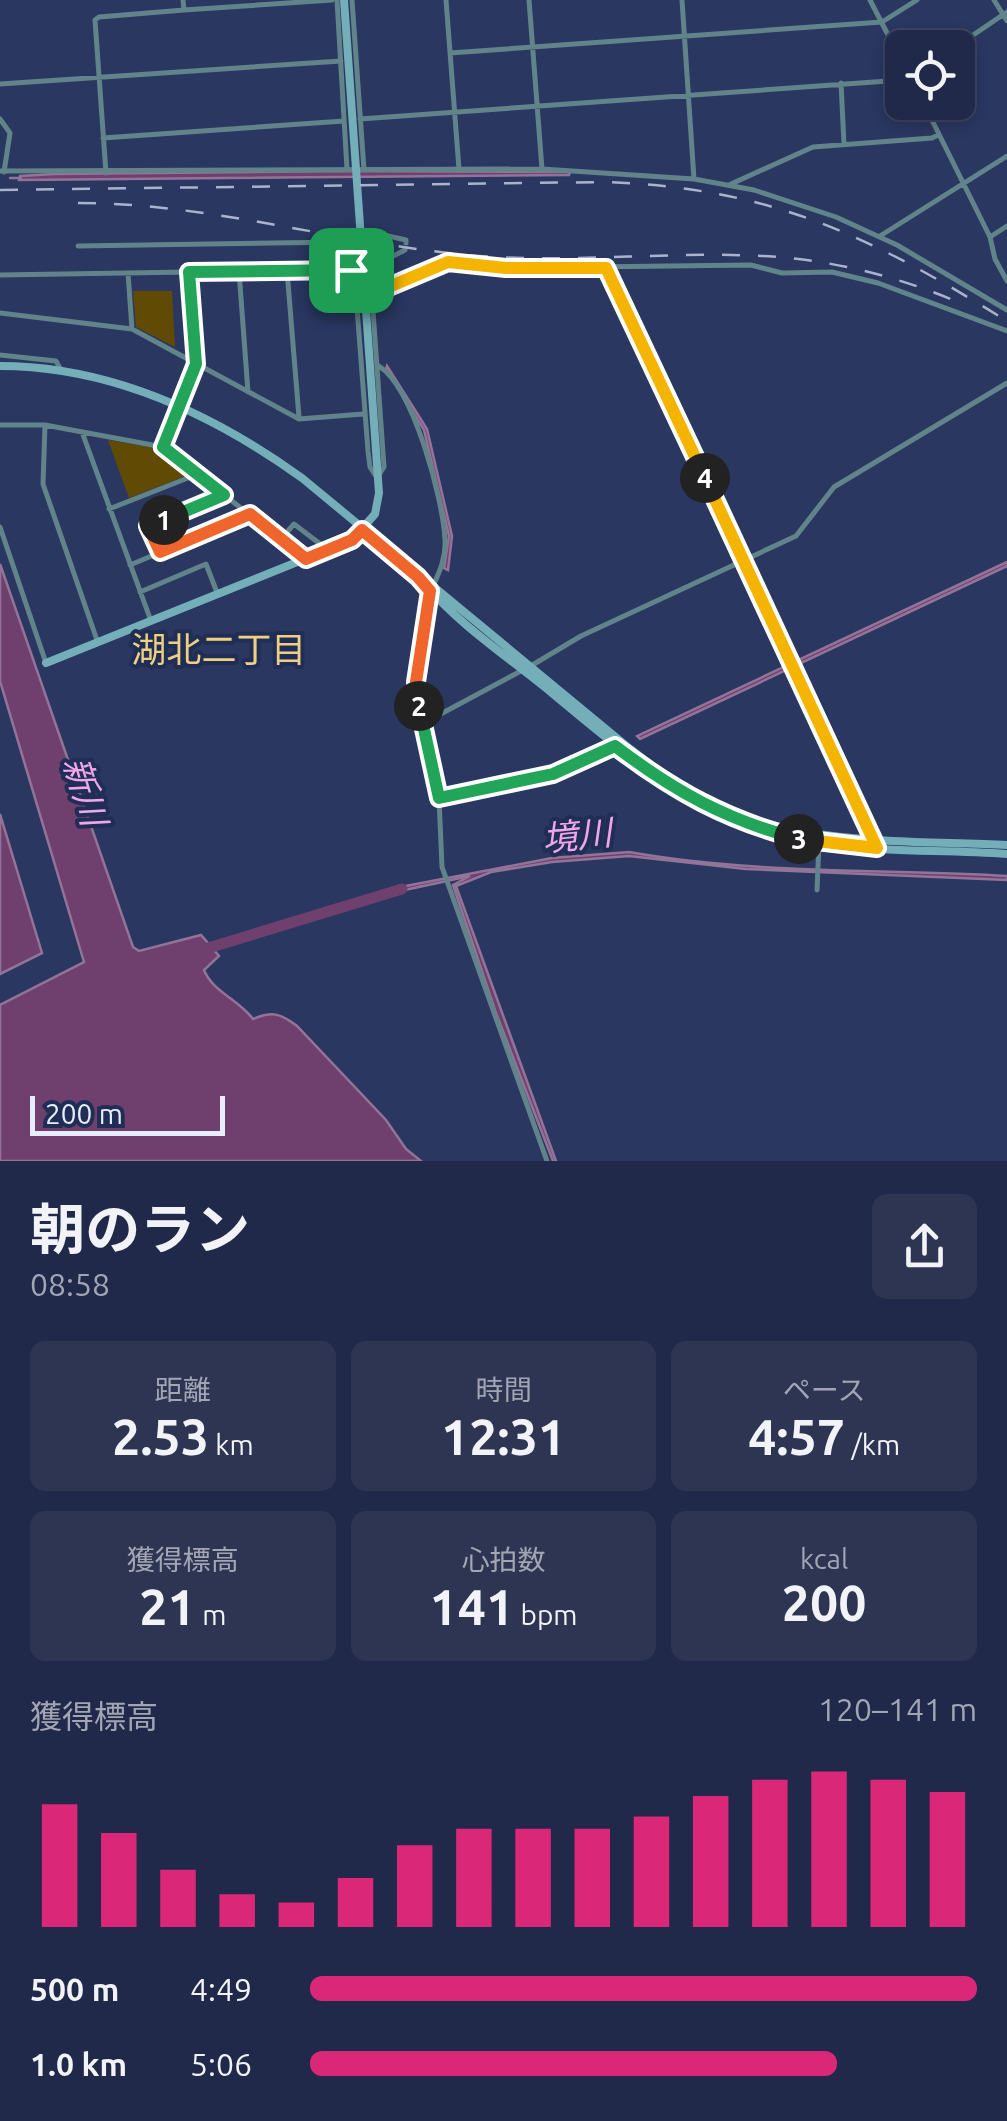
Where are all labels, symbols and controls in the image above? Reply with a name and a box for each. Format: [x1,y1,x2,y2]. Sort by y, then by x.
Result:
map controls [885,30,975,120]
button: locate [885,30,975,120]
pin [309,228,394,313]
icon: arrive [324,243,379,298]
pin: 4 [680,453,730,503]
text: 4 [697,462,713,493]
pin: 1 [139,495,189,545]
text: 1 [156,504,172,535]
district label: 湖北二丁目 [131,629,307,669]
pin: 2 [394,681,444,731]
text: 2 [411,690,427,721]
water label: 新川 [57,752,117,834]
water label: 境川 [540,811,618,859]
pin: 3 [774,814,824,864]
text: 3 [791,823,807,854]
scale bar [30,1091,225,1136]
text: 200 m [45,1098,123,1129]
button: share [872,1194,977,1299]
text: 朝のラン [30,1198,250,1259]
text: 08:58 [30,1266,110,1302]
text: 距離 [155,1374,211,1405]
text: 時間 [475,1374,532,1405]
text: ペース [783,1374,865,1405]
text: 2.53 [112,1408,209,1464]
text: 12:31 [441,1408,566,1464]
text: 4:57 [748,1408,845,1464]
text: km [209,1429,254,1460]
text: /km [845,1429,900,1460]
text: kcal [800,1543,848,1574]
text: 獲得標高 [127,1544,239,1575]
text: 心拍数 [461,1544,546,1575]
text: 200 [782,1574,866,1630]
text: 21 [139,1578,196,1634]
text: 141 [430,1578,514,1634]
text: m [196,1599,226,1630]
text: bpm [514,1599,577,1630]
text: 120–141 m [818,1691,977,1727]
text: 獲得標高 [30,1698,158,1734]
text: 500 m [30,1971,119,2007]
text: 4:49 [190,1971,252,2007]
text: 1.0 km [30,2046,127,2082]
text: 5:06 [190,2046,252,2082]

